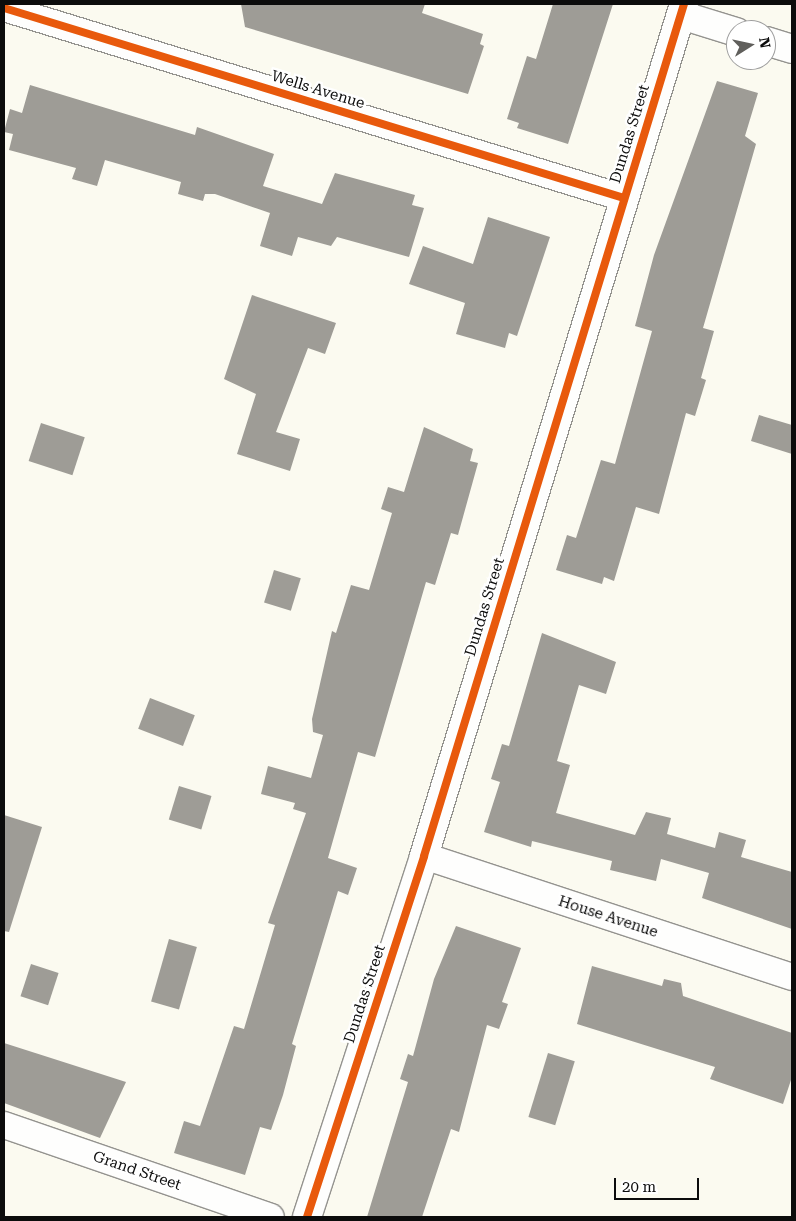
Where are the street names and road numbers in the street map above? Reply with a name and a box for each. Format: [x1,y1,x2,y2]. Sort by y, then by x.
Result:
street label: Wells Avenue [269,67,367,113]
street label: Dundas Street [606,82,654,186]
street label: Dundas Street [461,555,509,659]
street label: House Avenue [556,892,660,942]
street label: Dundas Street [341,943,389,1045]
street label: Grand Street [91,1148,183,1194]

